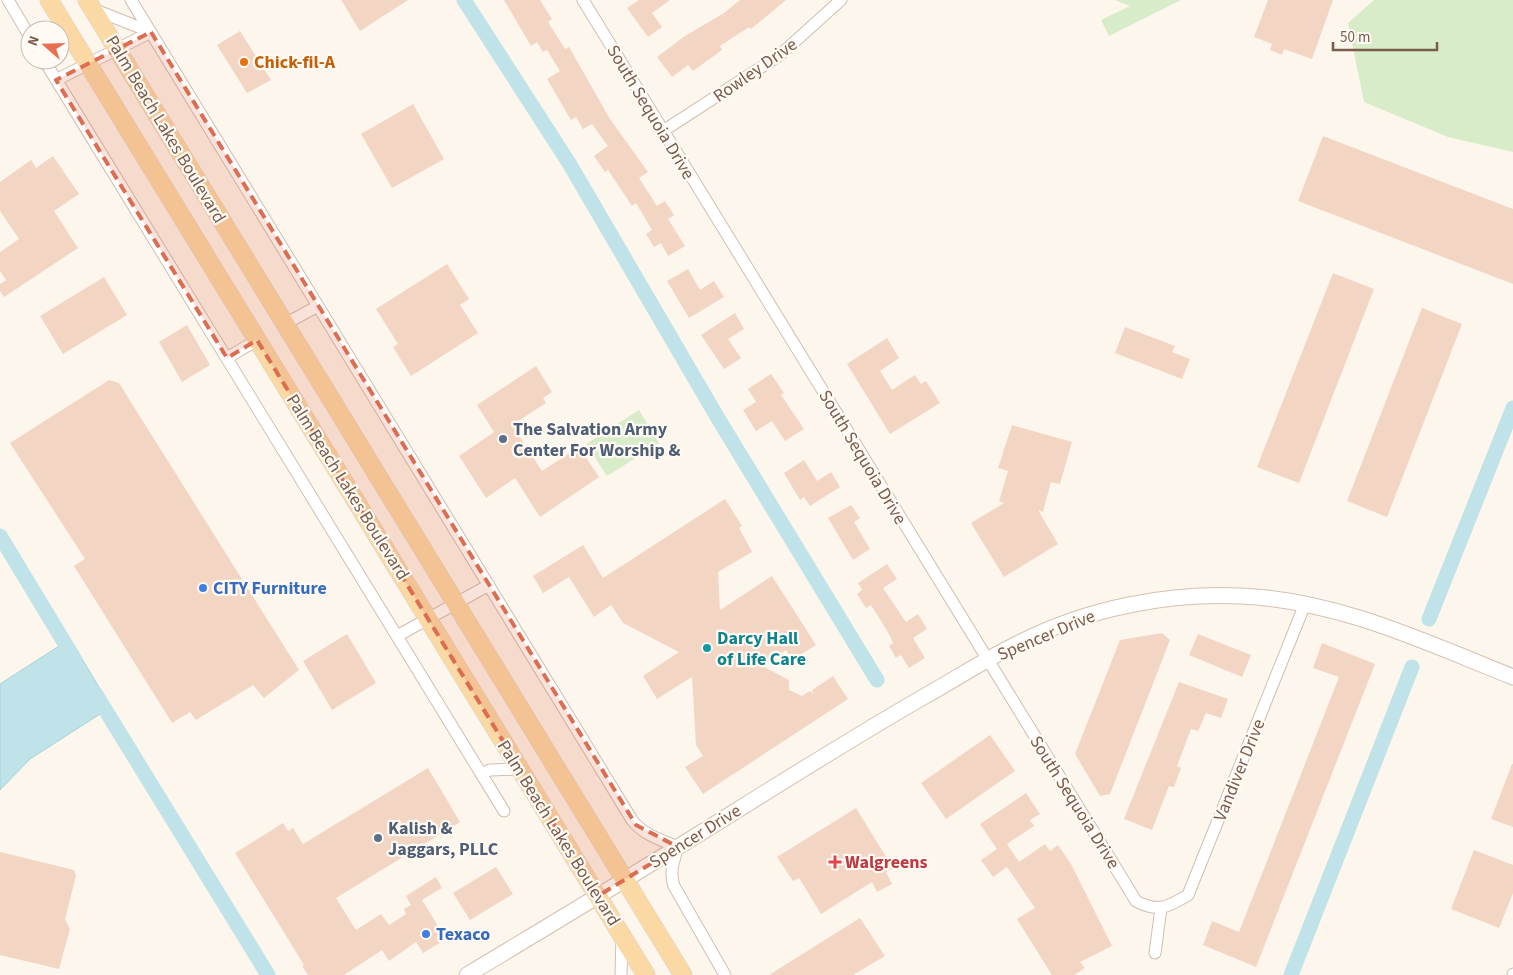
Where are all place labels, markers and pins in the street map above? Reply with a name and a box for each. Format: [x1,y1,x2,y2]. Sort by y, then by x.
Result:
place label: Chick-fil-A [254,50,336,75]
marker: Chick-fil-A [238,56,250,68]
place label: The Salvation Army Center For Worship & [513,417,680,463]
marker: The Salvation Army Center For Worship & [497,433,509,445]
place label: CITY Furniture [213,576,327,601]
marker: CITY Furniture [197,582,209,594]
place label: Darcy Hall of Life Care [717,626,806,672]
marker: Darcy Hall of Life Care [701,642,713,654]
place label: Kalish & Jaggars, PLLC [388,816,499,862]
marker: Kalish & Jaggars, PLLC [372,832,384,844]
place label: Walgreens [845,850,928,875]
marker: Walgreens [829,856,841,868]
place label: Texaco [436,922,490,947]
marker: Texaco [420,928,432,940]

